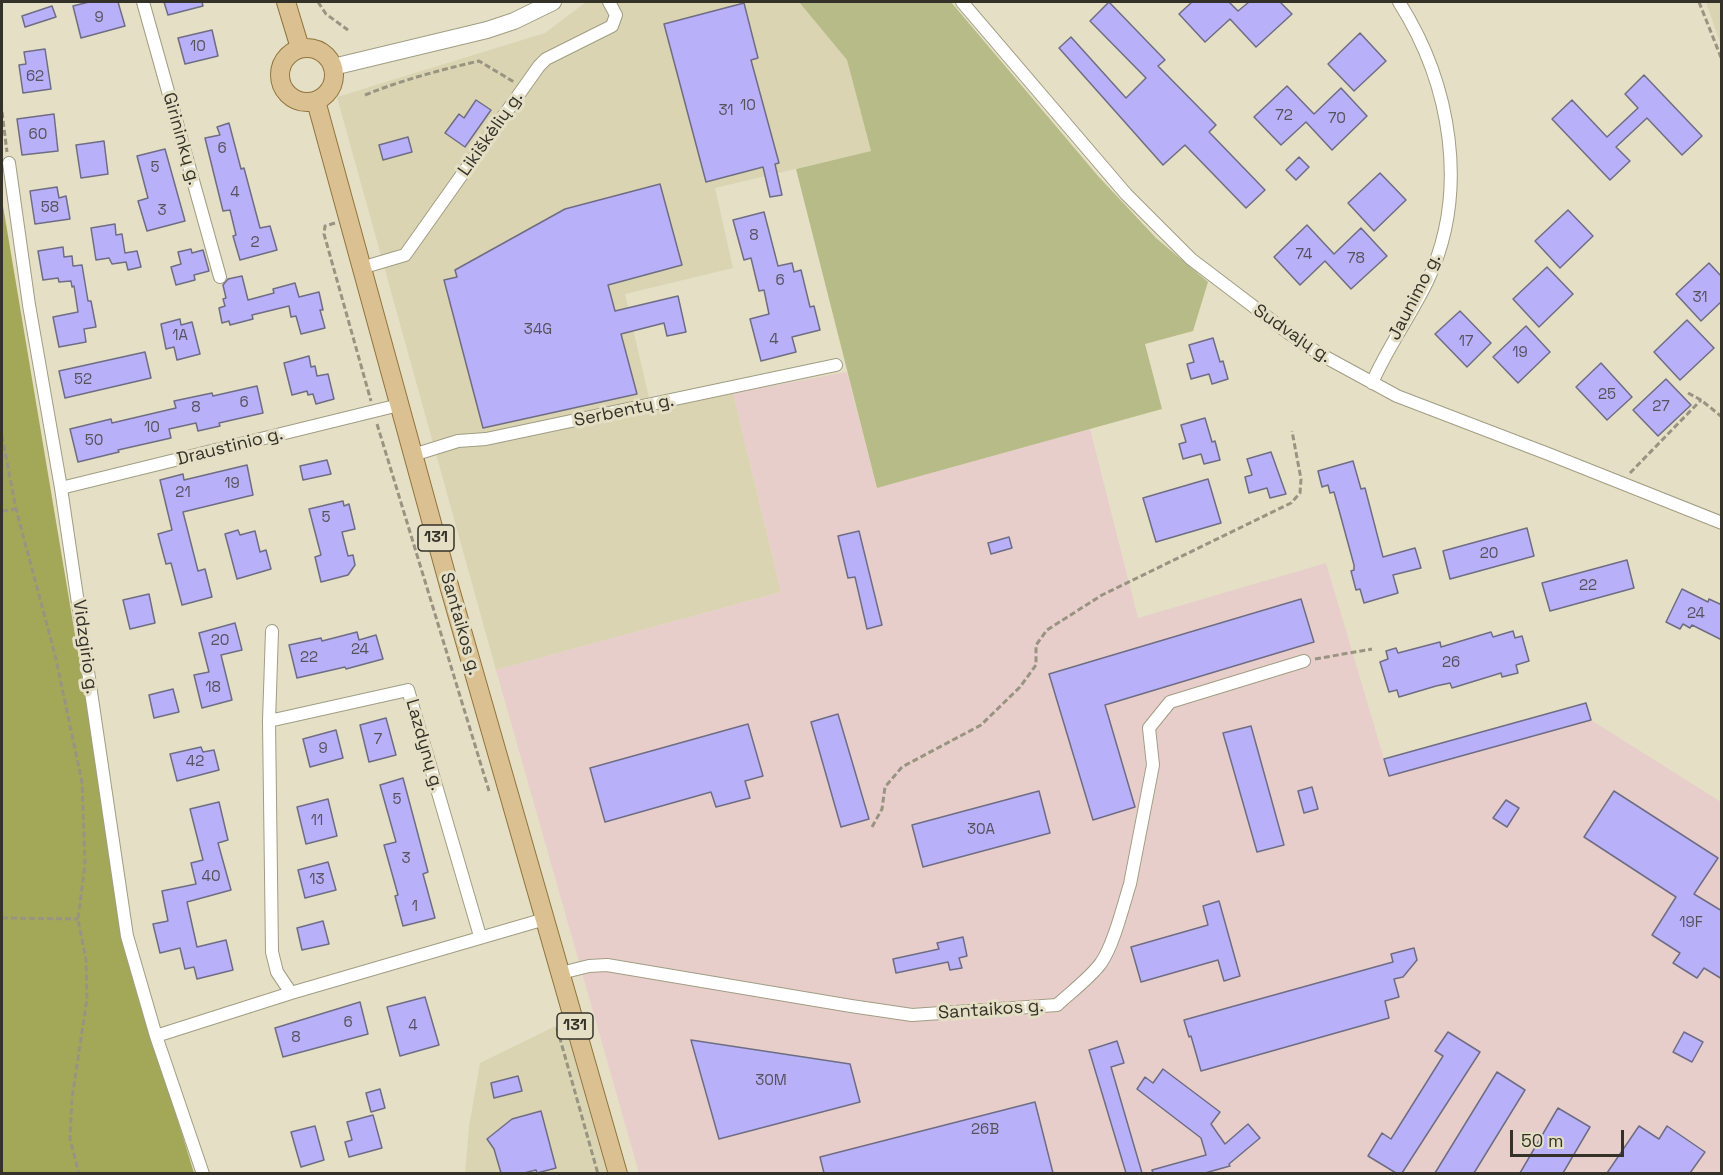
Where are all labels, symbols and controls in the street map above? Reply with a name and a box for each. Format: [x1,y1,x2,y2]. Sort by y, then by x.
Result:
house number: 9 [94,9,104,27]
house number: 10 [190,38,206,56]
house number: 62 [26,68,44,86]
street label: Likiškėlių g. [454,88,528,180]
street label: Girininkų g. [157,90,205,188]
house number: 10 [740,97,756,115]
house number: 31 [718,102,734,120]
house number: 72 [1275,107,1293,125]
house number: 70 [1328,110,1346,128]
house number: 60 [29,126,47,144]
house number: 6 [217,140,227,158]
house number: 5 [151,159,159,177]
house number: 4 [230,184,240,202]
house number: 58 [41,199,59,217]
house number: 3 [157,202,167,220]
house number: 8 [749,227,759,245]
house number: 2 [250,234,260,252]
house number: 74 [1296,246,1312,264]
house number: 78 [1347,250,1365,268]
street label: Jaunimo g. [1384,250,1446,344]
house number: 6 [775,272,785,290]
house number: 31 [1692,289,1708,307]
street label: Sudvajų g. [1249,300,1335,368]
house number: 34G [524,321,552,339]
house number: 1A [172,327,188,345]
house number: 4 [769,331,779,349]
house number: 17 [1459,333,1473,351]
house number: 19 [1512,344,1528,362]
house number: 52 [74,371,92,389]
house number: 25 [1598,386,1616,404]
street label: Serbentų g. [572,390,676,432]
house number: 6 [239,394,249,412]
house number: 27 [1652,398,1670,416]
house number: 8 [191,399,201,417]
house number: 10 [144,419,160,437]
street label: Draustinio g. [175,423,285,471]
house number: 50 [85,432,103,450]
house number: 19 [224,475,240,493]
house number: 21 [175,484,191,502]
house number: 5 [322,509,330,527]
road number: 131 [418,525,454,551]
house number: 20 [1480,545,1498,563]
street label: Santaikos g. [435,570,485,678]
house number: 22 [1579,577,1597,595]
street label: Vidzgirio g. [68,598,102,696]
house number: 24 [1687,605,1705,623]
house number: 20 [211,632,229,650]
house number: 24 [351,641,369,659]
house number: 22 [300,649,318,667]
house number: 26 [1442,654,1460,672]
house number: 18 [205,679,221,697]
street label: Lazdynų g. [401,697,447,793]
house number: 7 [374,731,382,749]
house number: 9 [318,740,328,758]
house number: 42 [186,753,204,771]
house number: 5 [393,791,401,809]
house number: 11 [311,812,323,830]
house number: 30A [967,821,995,839]
house number: 3 [401,850,411,868]
house number: 40 [202,868,220,886]
house number: 13 [309,871,325,889]
house number: 1 [412,898,418,916]
house number: 19F [1679,914,1703,932]
street label: Santaikos g. [938,996,1044,1024]
road number: 131 [557,1013,593,1039]
house number: 6 [343,1014,353,1032]
house number: 4 [408,1017,418,1035]
house number: 8 [291,1029,301,1047]
house number: 30M [755,1072,787,1090]
scale bar [1513,1118,1627,1156]
house number: 26B [971,1121,999,1139]
text: 50 m [1521,1129,1563,1152]

